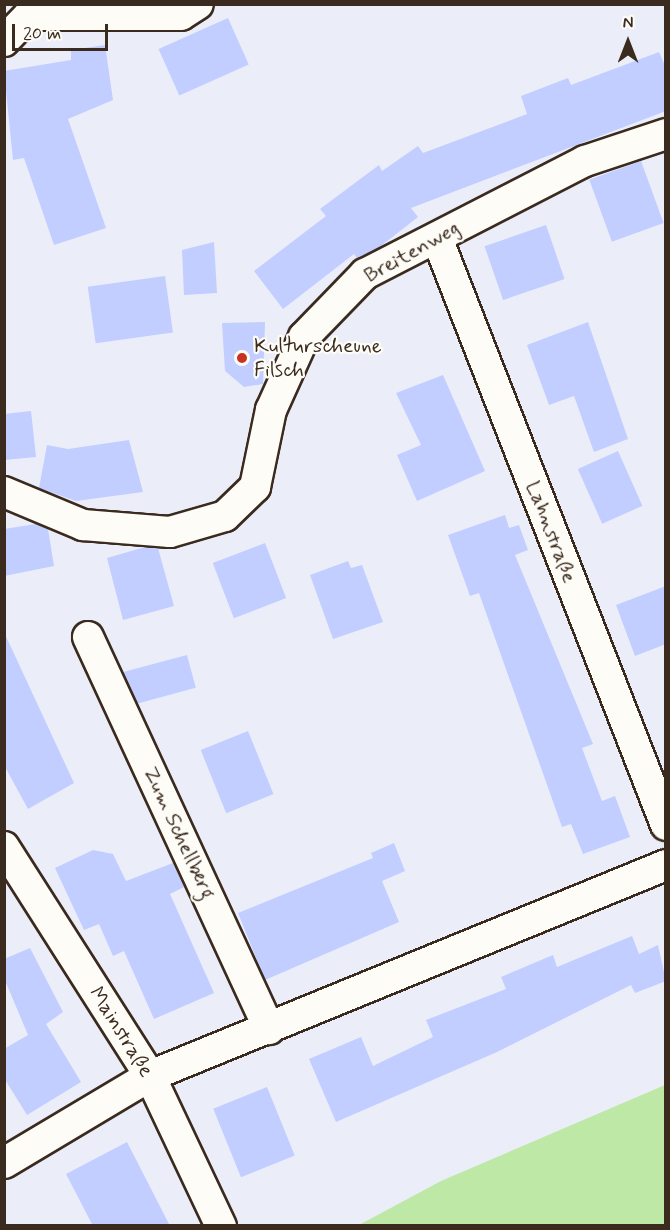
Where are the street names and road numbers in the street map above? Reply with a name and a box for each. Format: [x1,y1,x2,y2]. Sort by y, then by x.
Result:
street label: Breitenweg [360,215,464,289]
street label: Lahnstraße [520,477,582,587]
street label: Zum Schellberg [137,763,221,903]
street label: Mainstraße [83,982,159,1082]

